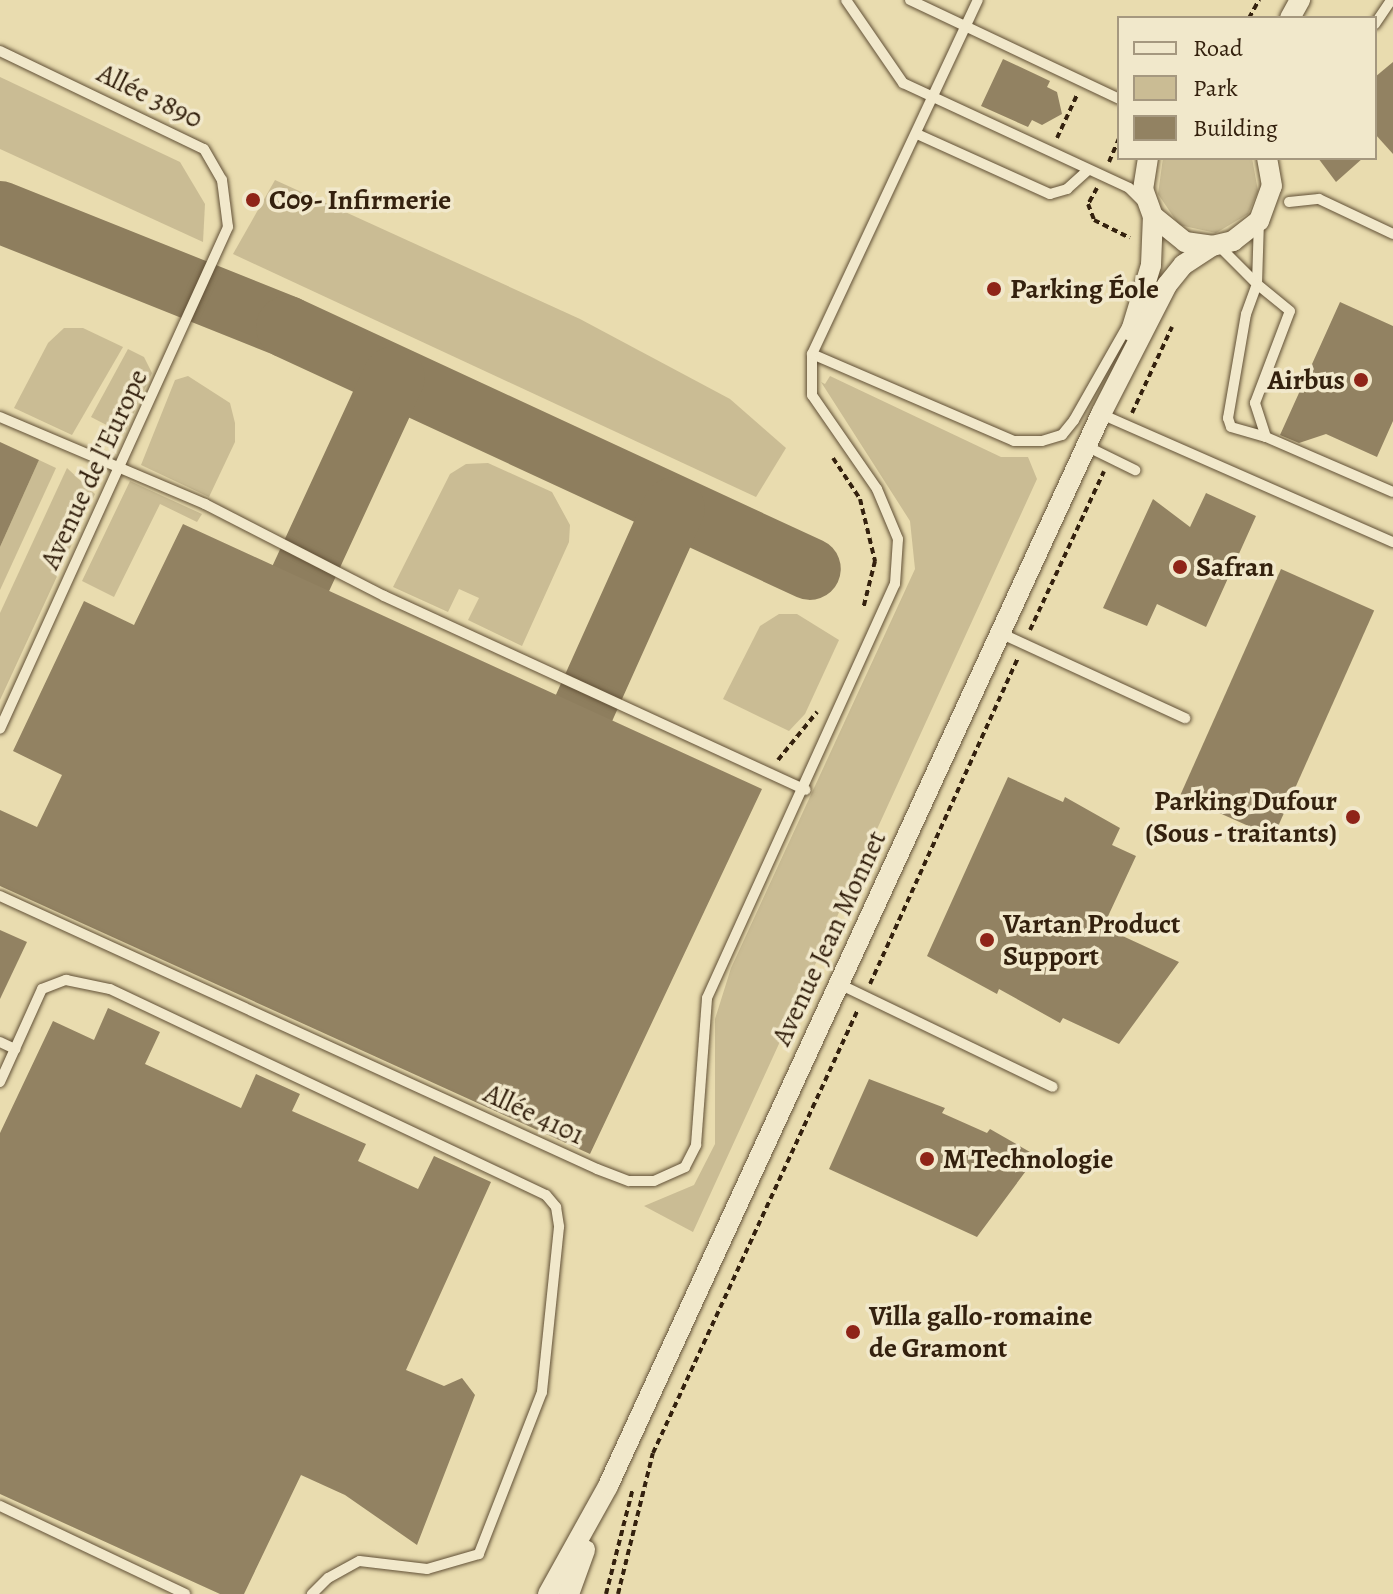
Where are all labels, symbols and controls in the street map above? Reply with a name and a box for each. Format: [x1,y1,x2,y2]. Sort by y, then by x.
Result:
legend [1117,16,1377,160]
text: Road [1193,32,1243,64]
street label: Allée 3890 [92,56,208,136]
text: Park [1193,72,1238,104]
text: Building [1193,112,1278,144]
place label: C09- Infirmerie [269,183,452,217]
marker: C09- Infirmerie [244,191,262,209]
place label: Parking Éole [1010,272,1159,306]
marker: Parking Éole [985,280,1003,298]
place label: Airbus [1268,363,1345,397]
street label: Avenue de l'Europe [33,364,155,574]
marker: Airbus [1352,371,1370,389]
place label: Safran [1196,550,1274,584]
marker: Safran [1171,558,1189,576]
place label: Parking Dufour (Sous - traitants) [1144,784,1337,850]
marker: Parking Dufour (Sous - traitants) [1344,808,1362,826]
street label: Avenue Jean Monnet [765,825,893,1051]
place label: Vartan Product Support [1003,907,1180,973]
marker: Vartan Product Support [978,931,996,949]
street label: Allée 4101 [478,1076,590,1152]
place label: M Technologie [943,1142,1113,1176]
marker: M Technologie [918,1150,936,1168]
place label: Villa gallo-romaine de Gramont [869,1299,1093,1365]
marker: Villa gallo-romaine de Gramont [844,1323,862,1341]

